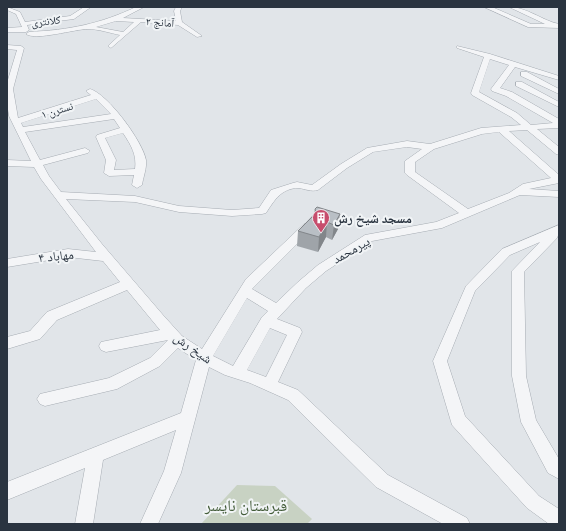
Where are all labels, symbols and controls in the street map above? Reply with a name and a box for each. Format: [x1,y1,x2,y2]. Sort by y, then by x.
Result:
street label: کلانتری [31,13,62,30]
street label: آمانج ۲ [145,15,175,30]
street label: نسترن ۱ [40,99,75,121]
building icon: مسجد شیخ رش [311,208,331,233]
place label: مسجد شیخ رش [334,211,412,227]
street label: پیرمحمد [330,233,373,268]
street label: مهاباد ۴ [38,247,75,266]
street label: شیخ رش [170,329,215,368]
park label: قبرستان نایسر [204,496,287,516]

